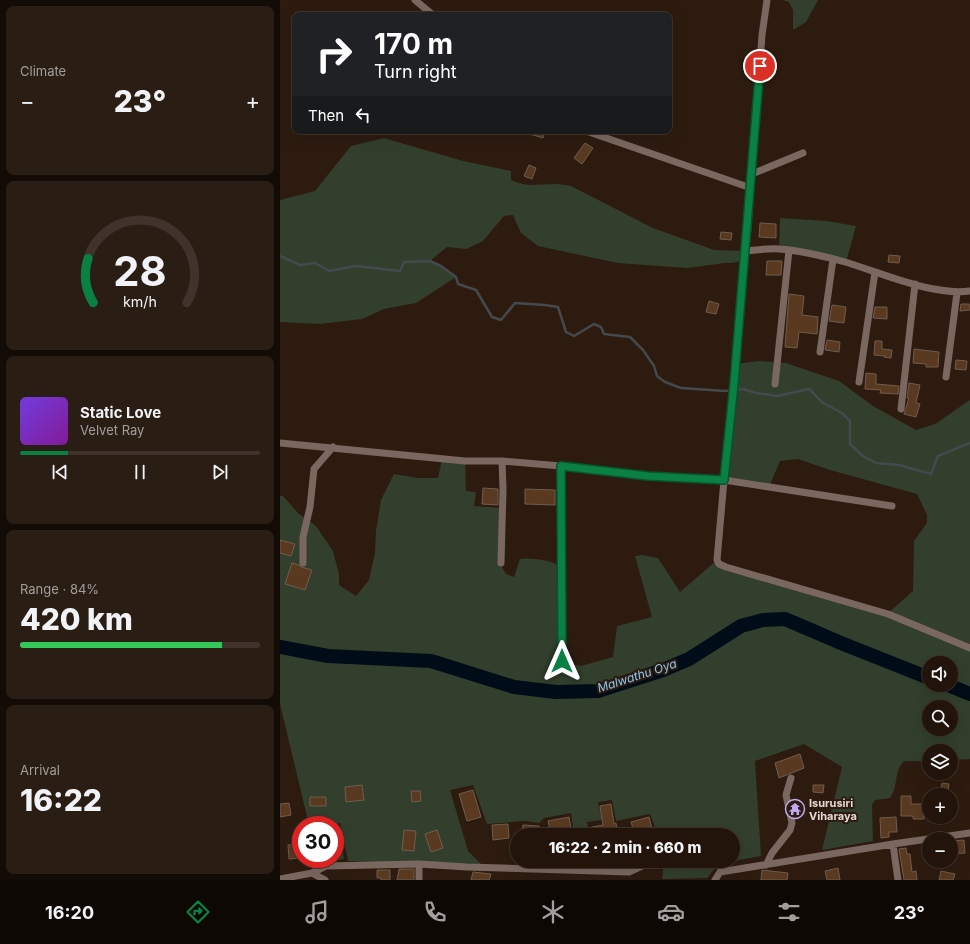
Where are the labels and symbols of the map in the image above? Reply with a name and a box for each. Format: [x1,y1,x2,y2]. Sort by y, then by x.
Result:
pin [743,49,777,83]
position arrow [541,640,583,682]
water label: Malwathu Oya [595,656,678,695]
place label: Isurusiri Viharaya [809,796,857,823]
temple icon: Isurusiri Viharaya [784,798,806,820]
speed limit sign: 30 [292,816,344,868]

